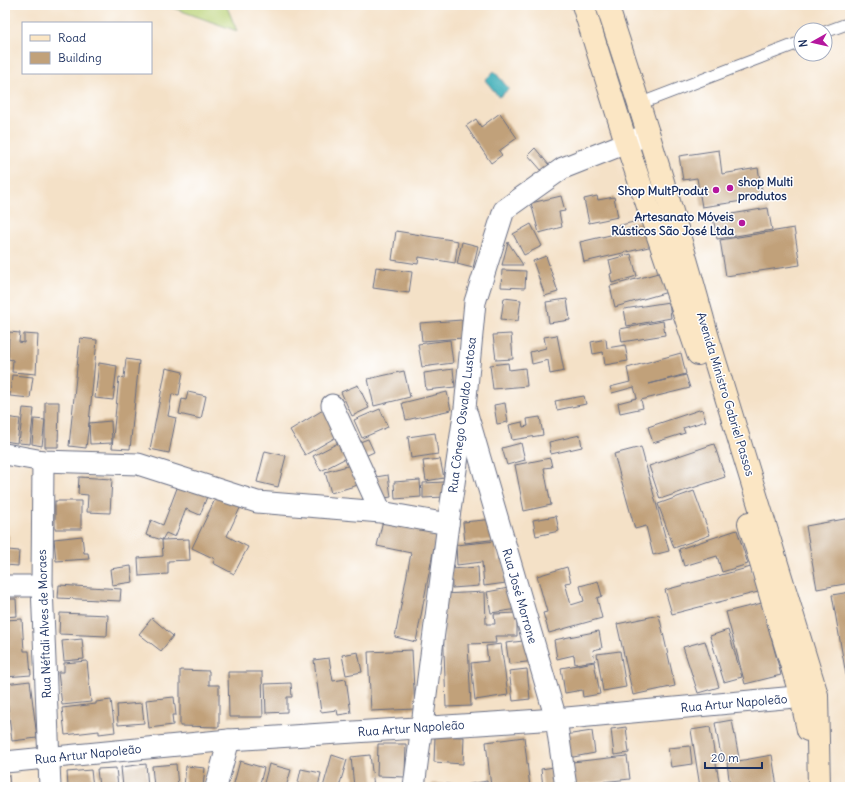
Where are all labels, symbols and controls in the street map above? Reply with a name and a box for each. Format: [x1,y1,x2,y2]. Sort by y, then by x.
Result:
legend [22,22,152,74]
north arrow [793,22,833,62]
text: Road [58,30,86,45]
text: N [796,39,811,48]
text: Building [58,50,102,65]
place label: shop Multi produtos [738,174,793,204]
place label: Shop MultProdut [618,183,709,199]
marker: shop Multi produtos [725,183,735,193]
marker: Shop MultProdut [711,185,721,195]
place label: Artesanato Móveis Rústicos São José Ltda [611,209,735,238]
marker: Artesanato Móveis Rústicos São José Ltda [737,218,747,228]
street label: Avenida Ministro Gabriel Passos [694,310,758,478]
street label: Rua Cônego Osvaldo Lustosa [445,336,479,494]
street label: Rua José Morrone [499,547,541,645]
street label: Rua Néftali Alves de Moraes [34,549,54,699]
street label: Rua Artur Napoleão [680,691,788,715]
street label: Rua Artur Napoleão [357,717,465,739]
street label: Rua Artur Napoleão [34,741,142,767]
scale bar [705,744,762,770]
text: 20 m [711,750,739,765]

